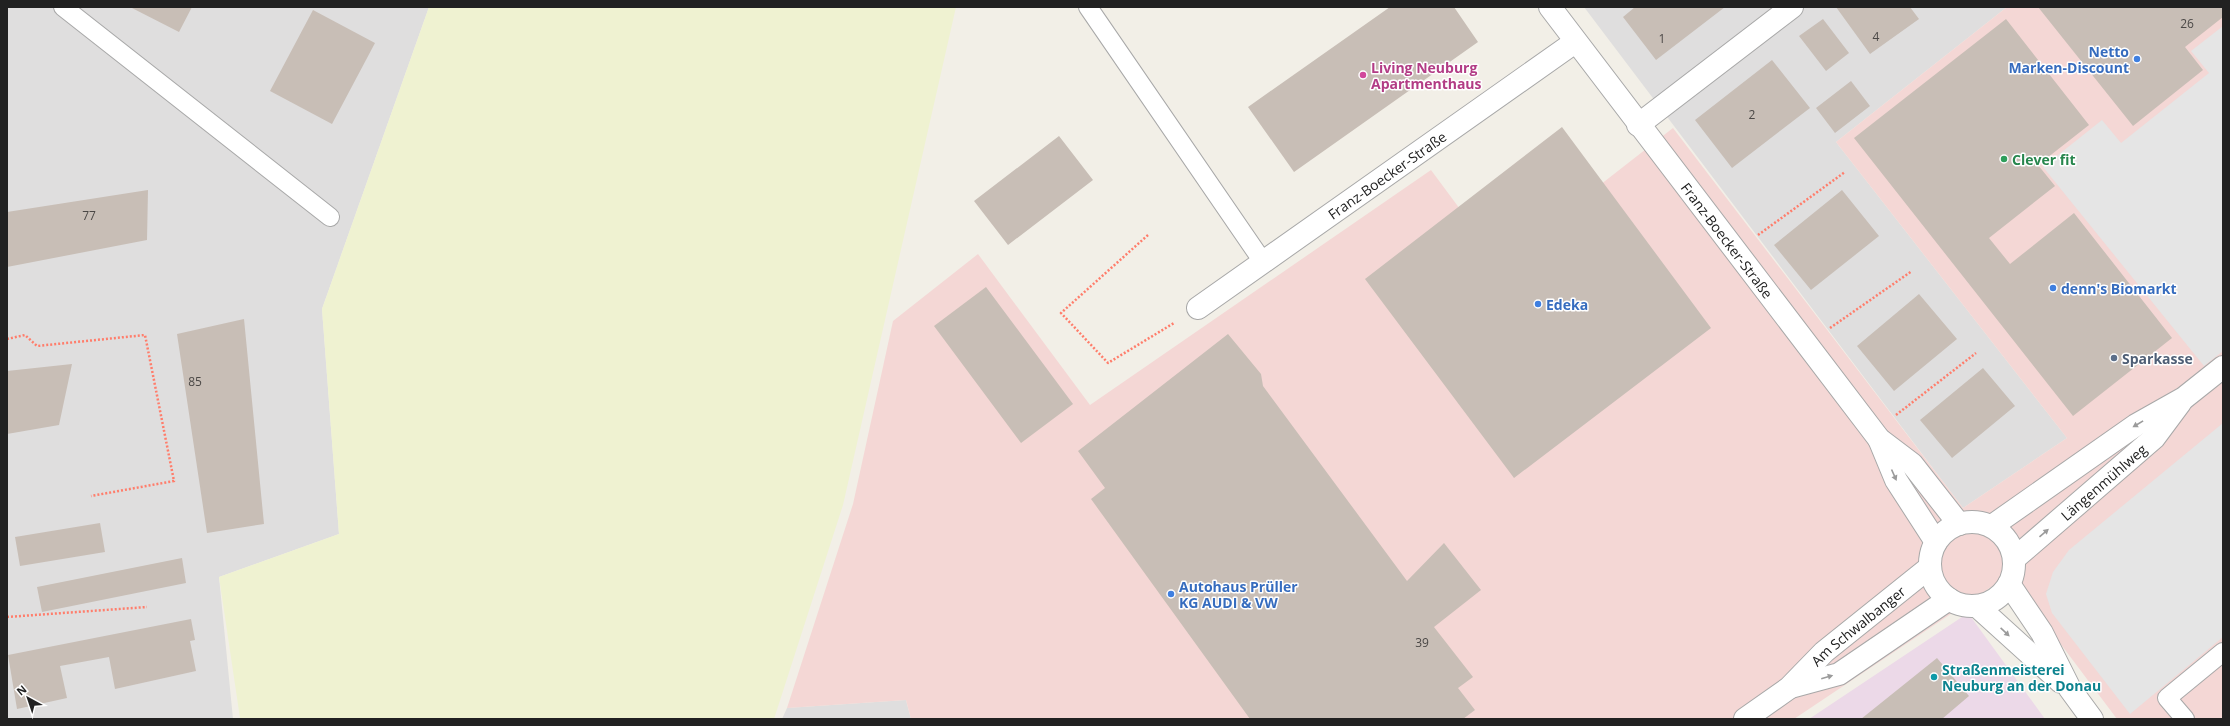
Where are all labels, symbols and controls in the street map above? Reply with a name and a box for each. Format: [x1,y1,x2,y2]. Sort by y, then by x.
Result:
house number: 26 [2180,15,2194,32]
house number: 4 [1873,28,1880,45]
house number: 1 [1659,30,1665,47]
place label: Netto Marken-Discount [2008,42,2129,77]
marker: Netto Marken-Discount [2132,54,2142,64]
place label: Living Neuburg Apartmenthaus [1371,58,1482,93]
marker: Living Neuburg Apartmenthaus [1358,70,1368,80]
house number: 2 [1749,106,1756,123]
street label: Franz-Boecker-Straße [1324,126,1450,223]
place label: Clever fit [2012,150,2075,169]
marker: Clever fit [1999,154,2009,164]
street label: Franz-Boecker-Straße [1677,178,1778,302]
house number: 77 [82,207,96,224]
place label: denn's Biomarkt [2061,279,2177,298]
marker: denn's Biomarkt [2048,283,2058,293]
place label: Edeka [1546,295,1588,314]
marker: Edeka [1533,299,1543,309]
place label: Sparkasse [2122,349,2193,368]
marker: Sparkasse [2109,353,2119,363]
house number: 85 [188,373,202,390]
one-way arrow [2133,420,2143,428]
street label: Längenmühlweg [2056,439,2151,524]
one-way arrow [1891,470,1897,481]
one-way arrow [2038,529,2049,538]
place label: Autohaus Prüller KG AUDI & VW [1179,577,1298,612]
street label: Am Schwalbanger [1806,581,1909,670]
marker: Autohaus Prüller KG AUDI & VW [1166,589,1176,599]
one-way arrow [2000,628,2010,637]
house number: 39 [1415,634,1429,651]
place label: Straßenmeisterei Neuburg an der Donau [1942,660,2101,695]
marker: Straßenmeisterei Neuburg an der Donau [1929,672,1939,682]
one-way arrow [1821,674,1833,680]
north arrow [8,678,48,718]
text: N [13,681,30,699]

